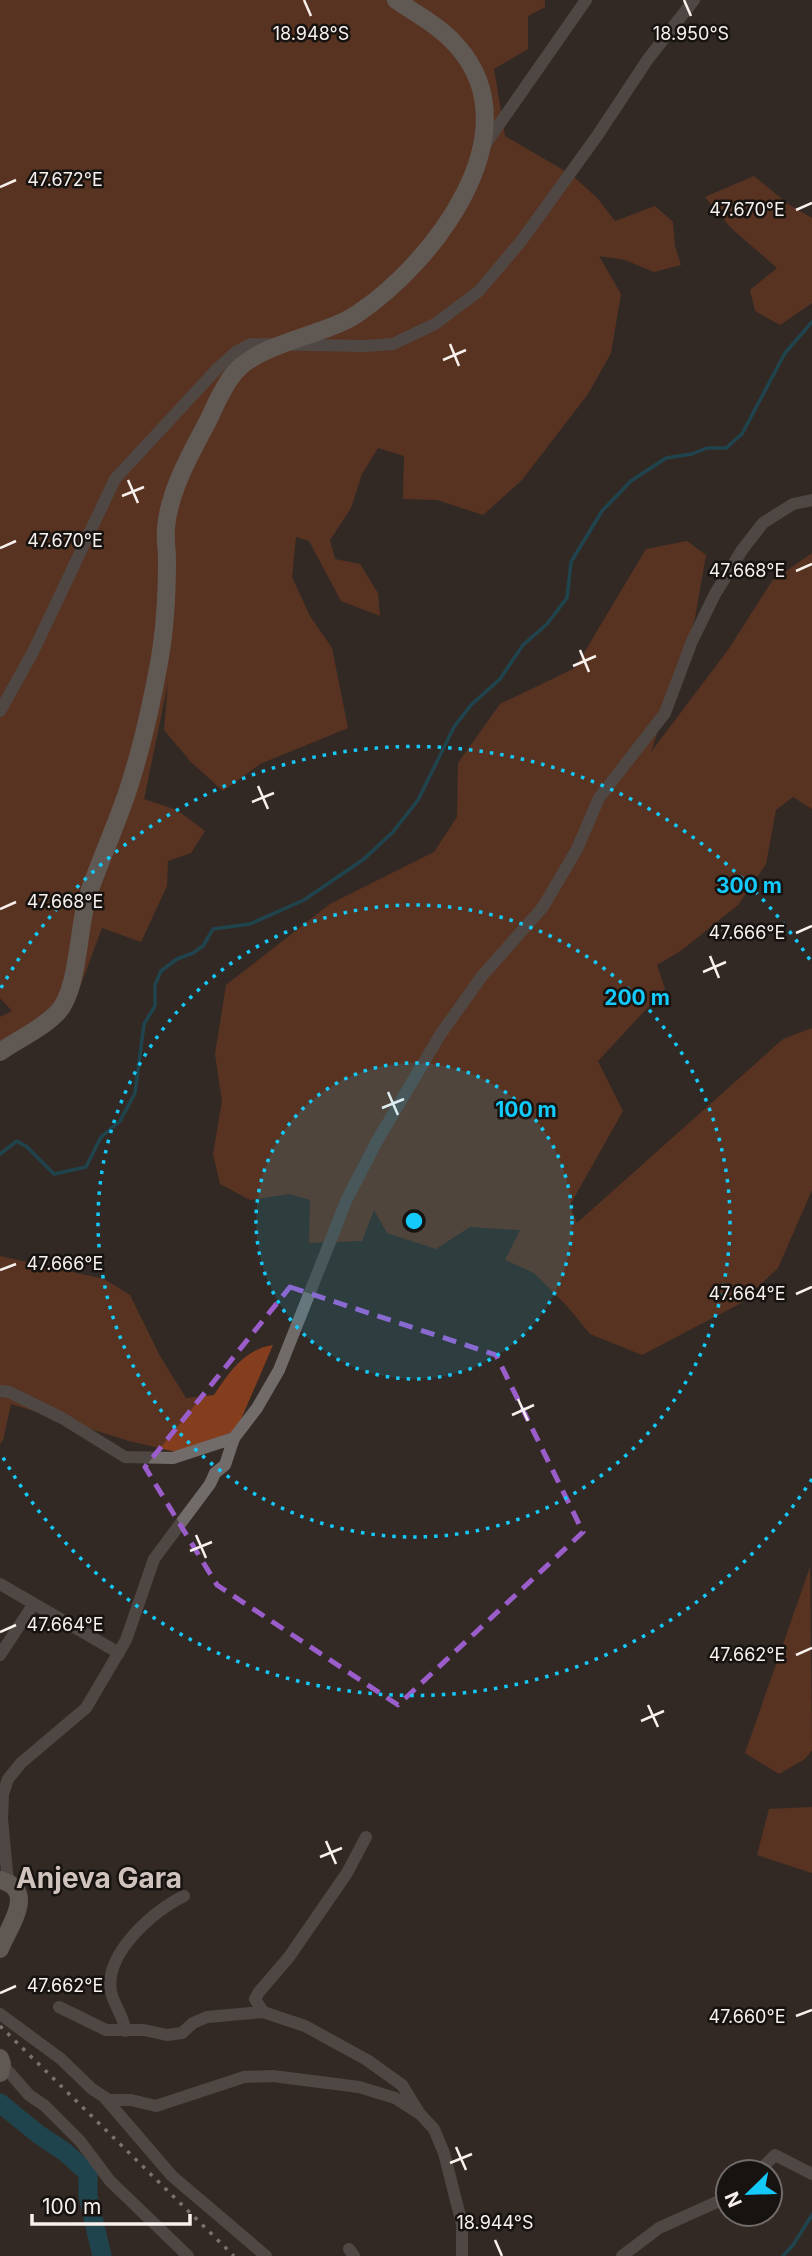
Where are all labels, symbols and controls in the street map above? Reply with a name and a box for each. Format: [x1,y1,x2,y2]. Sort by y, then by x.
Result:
text: 18.948°S [273,23,349,44]
text: 18.950°S [653,23,729,44]
text: 47.672°E [27,169,103,190]
text: 47.670°E [709,199,785,220]
text: 47.670°E [27,530,103,551]
text: 47.668°E [709,560,785,581]
text: 300 m [716,873,782,898]
text: 47.668°E [27,891,103,912]
text: 47.666°E [709,922,785,943]
text: 200 m [604,985,670,1010]
text: 100 m [495,1097,557,1122]
centre of rings [402,1209,426,1233]
text: 47.666°E [27,1253,103,1274]
text: 47.664°E [709,1283,785,1304]
text: 47.664°E [27,1614,103,1635]
text: 47.662°E [709,1644,785,1665]
district label: Anjeva Gara [16,1861,182,1895]
text: 47.662°E [27,1975,103,1996]
text: 47.660°E [709,2006,786,2027]
north arrow [714,2158,784,2228]
scale bar [32,2182,189,2226]
text: N [720,2188,747,2211]
text: 100 m [42,2194,101,2219]
text: 18.944°S [457,2212,533,2233]

